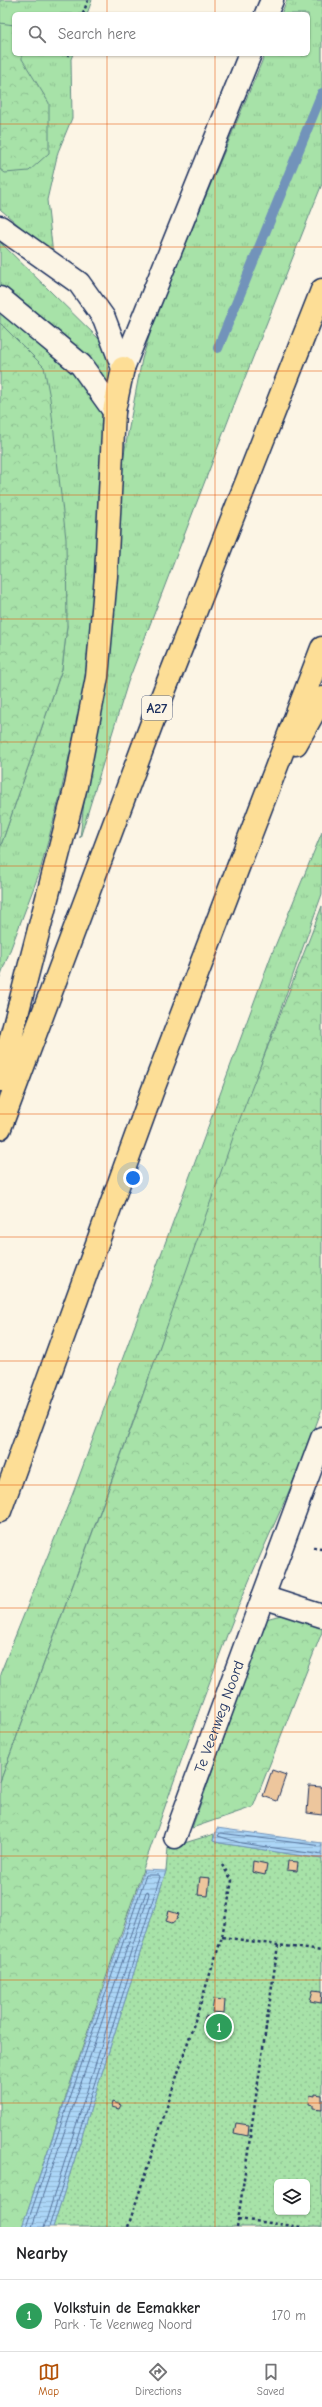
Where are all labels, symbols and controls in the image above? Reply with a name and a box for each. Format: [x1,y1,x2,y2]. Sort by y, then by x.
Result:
search box [12,12,310,56]
icon: search [26,23,48,45]
text: Search here [58,25,136,43]
road number: A27 [142,696,172,720]
your location [123,1168,143,1188]
street label: Te Veenweg Noord [190,1658,248,1775]
pin: 1 [206,2012,232,2042]
map controls [274,2179,310,2215]
button: layers [274,2179,310,2215]
text: Nearby [16,2244,67,2263]
text: Volkstuin de Eemakker [54,2299,200,2317]
text: 1 [26,2308,32,2323]
text: 170 m [272,2308,306,2323]
text: Park · Te Veenweg Noord [54,2317,192,2332]
tab: Map [38,2361,60,2398]
tab: Directions [135,2361,182,2398]
tab: Saved [257,2361,284,2398]

